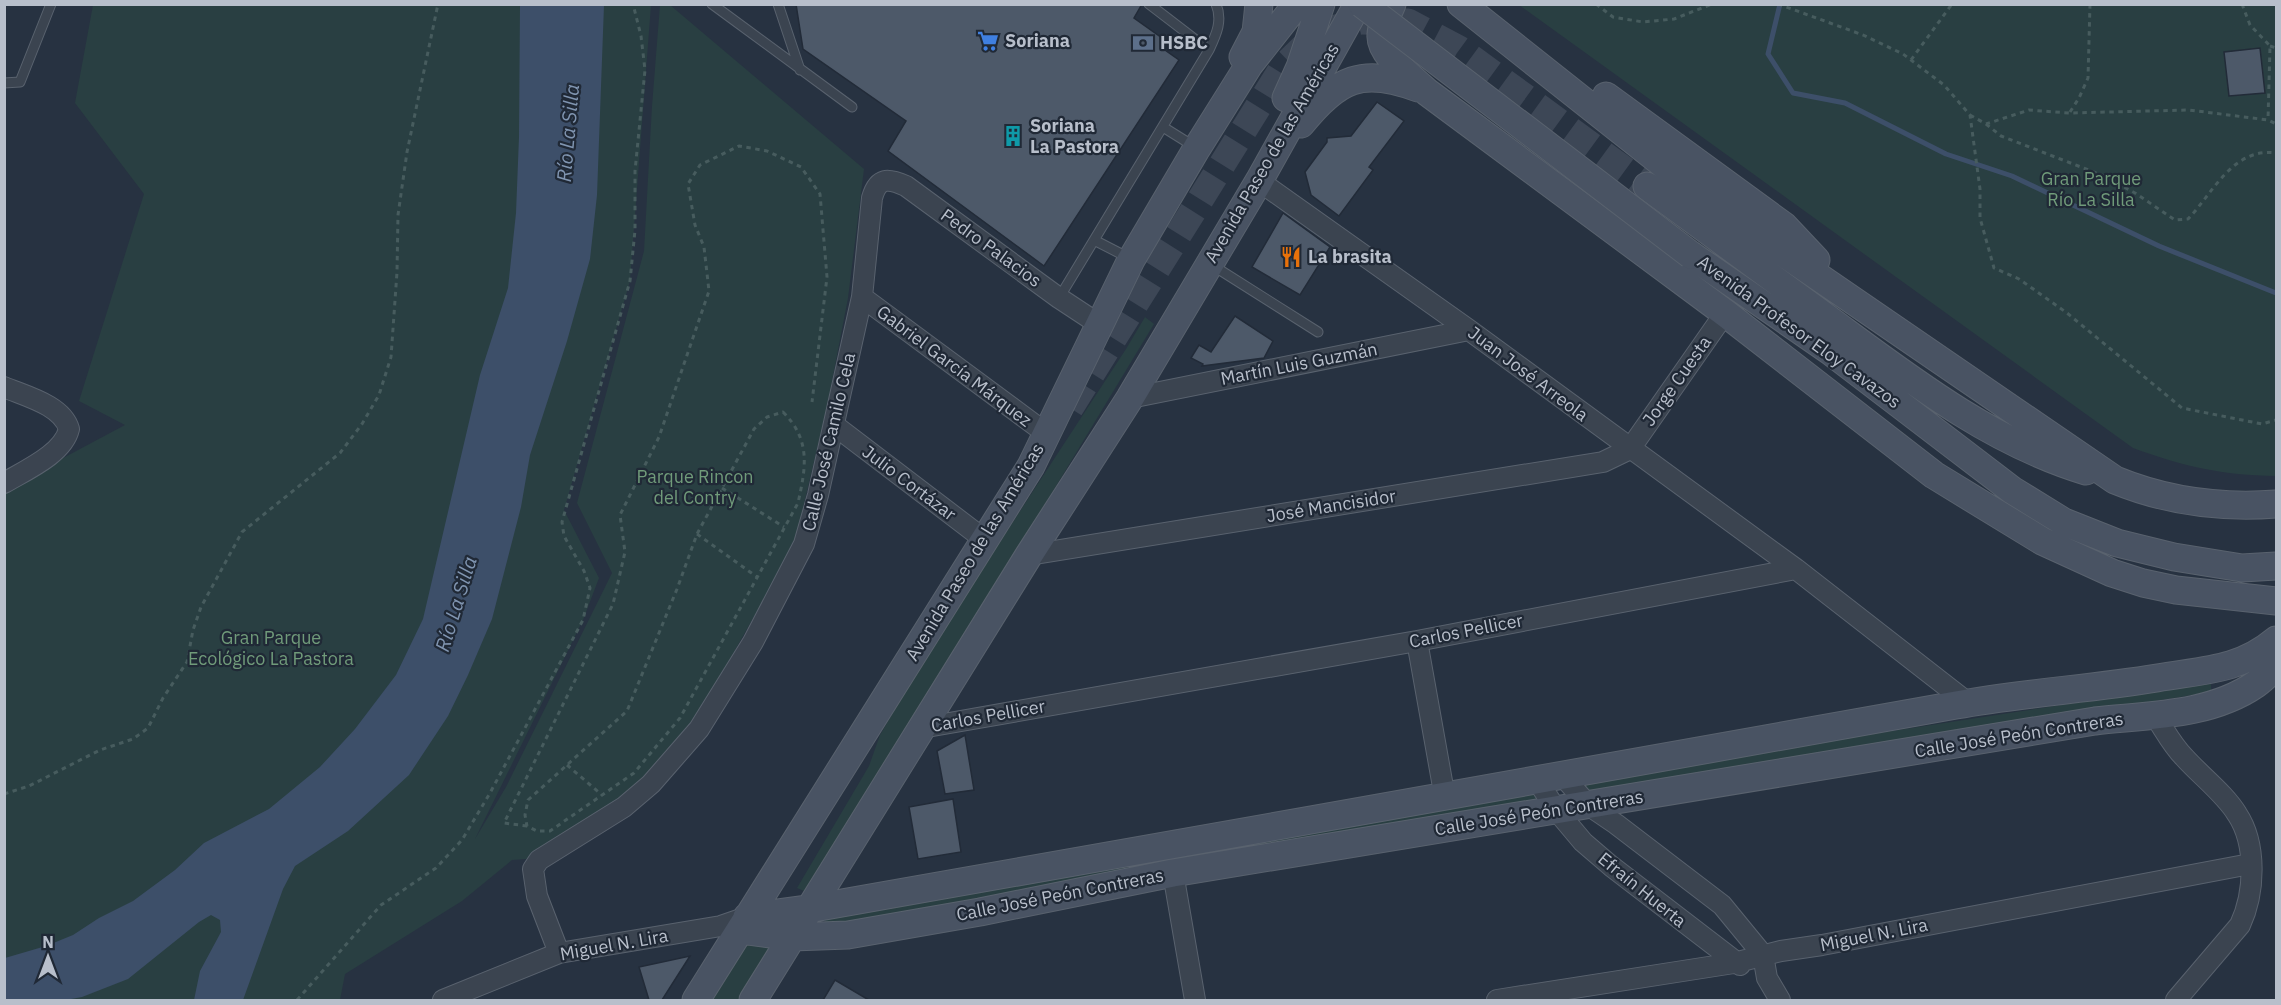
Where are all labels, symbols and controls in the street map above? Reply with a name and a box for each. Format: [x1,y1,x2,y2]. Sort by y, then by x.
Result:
supermarket icon: Soriana [976,29,1000,53]
place label: Soriana [1005,29,1070,52]
bank icon: HSBC [1131,31,1155,55]
place label: HSBC [1160,31,1208,54]
street label: Avenida Paseo de las Américas [1199,39,1344,267]
water label: Río La Silla [550,83,585,183]
place label: Soriana La Pastora [1030,114,1119,158]
building icon: Soriana La Pastora [1001,124,1025,148]
park label: Gran Parque Río La Silla [2041,167,2141,211]
street label: Pedro Palacios [936,203,1046,292]
restaurant icon: La brasita [1279,245,1303,269]
place label: La brasita [1308,245,1392,268]
street label: Avenida Profesor Eloy Cavazos [1693,250,1906,413]
street label: Gabriel García Márquez [872,300,1036,431]
street label: Juan José Arreola [1464,321,1593,427]
street label: Jorge Cuesta [1637,331,1716,430]
street label: Martín Luis Guzmán [1218,337,1379,390]
street label: Calle José Camilo Cela [797,350,860,533]
street label: Avenida Paseo de las Américas [900,439,1049,665]
street label: Julio Cortázar [858,440,961,526]
park label: Parque Rincon del Contry [636,465,754,509]
street label: José Mancisidor [1265,484,1398,527]
water label: Río La Silla [428,553,483,655]
street label: Carlos Pellicer [1407,608,1525,653]
park label: Gran Parque Ecológico La Pastora [188,626,354,670]
street label: Carlos Pellicer [929,694,1047,737]
street label: Calle José Peón Contreras [1913,707,2125,762]
street label: Calle José Peón Contreras [1433,785,1645,840]
street label: Efraín Huerta [1594,847,1691,932]
street label: Calle José Peón Contreras [954,863,1166,926]
street label: Miguel N. Lira [1818,913,1930,956]
street label: Miguel N. Lira [558,924,670,965]
north arrow [18,927,78,987]
text: N [42,932,54,952]

